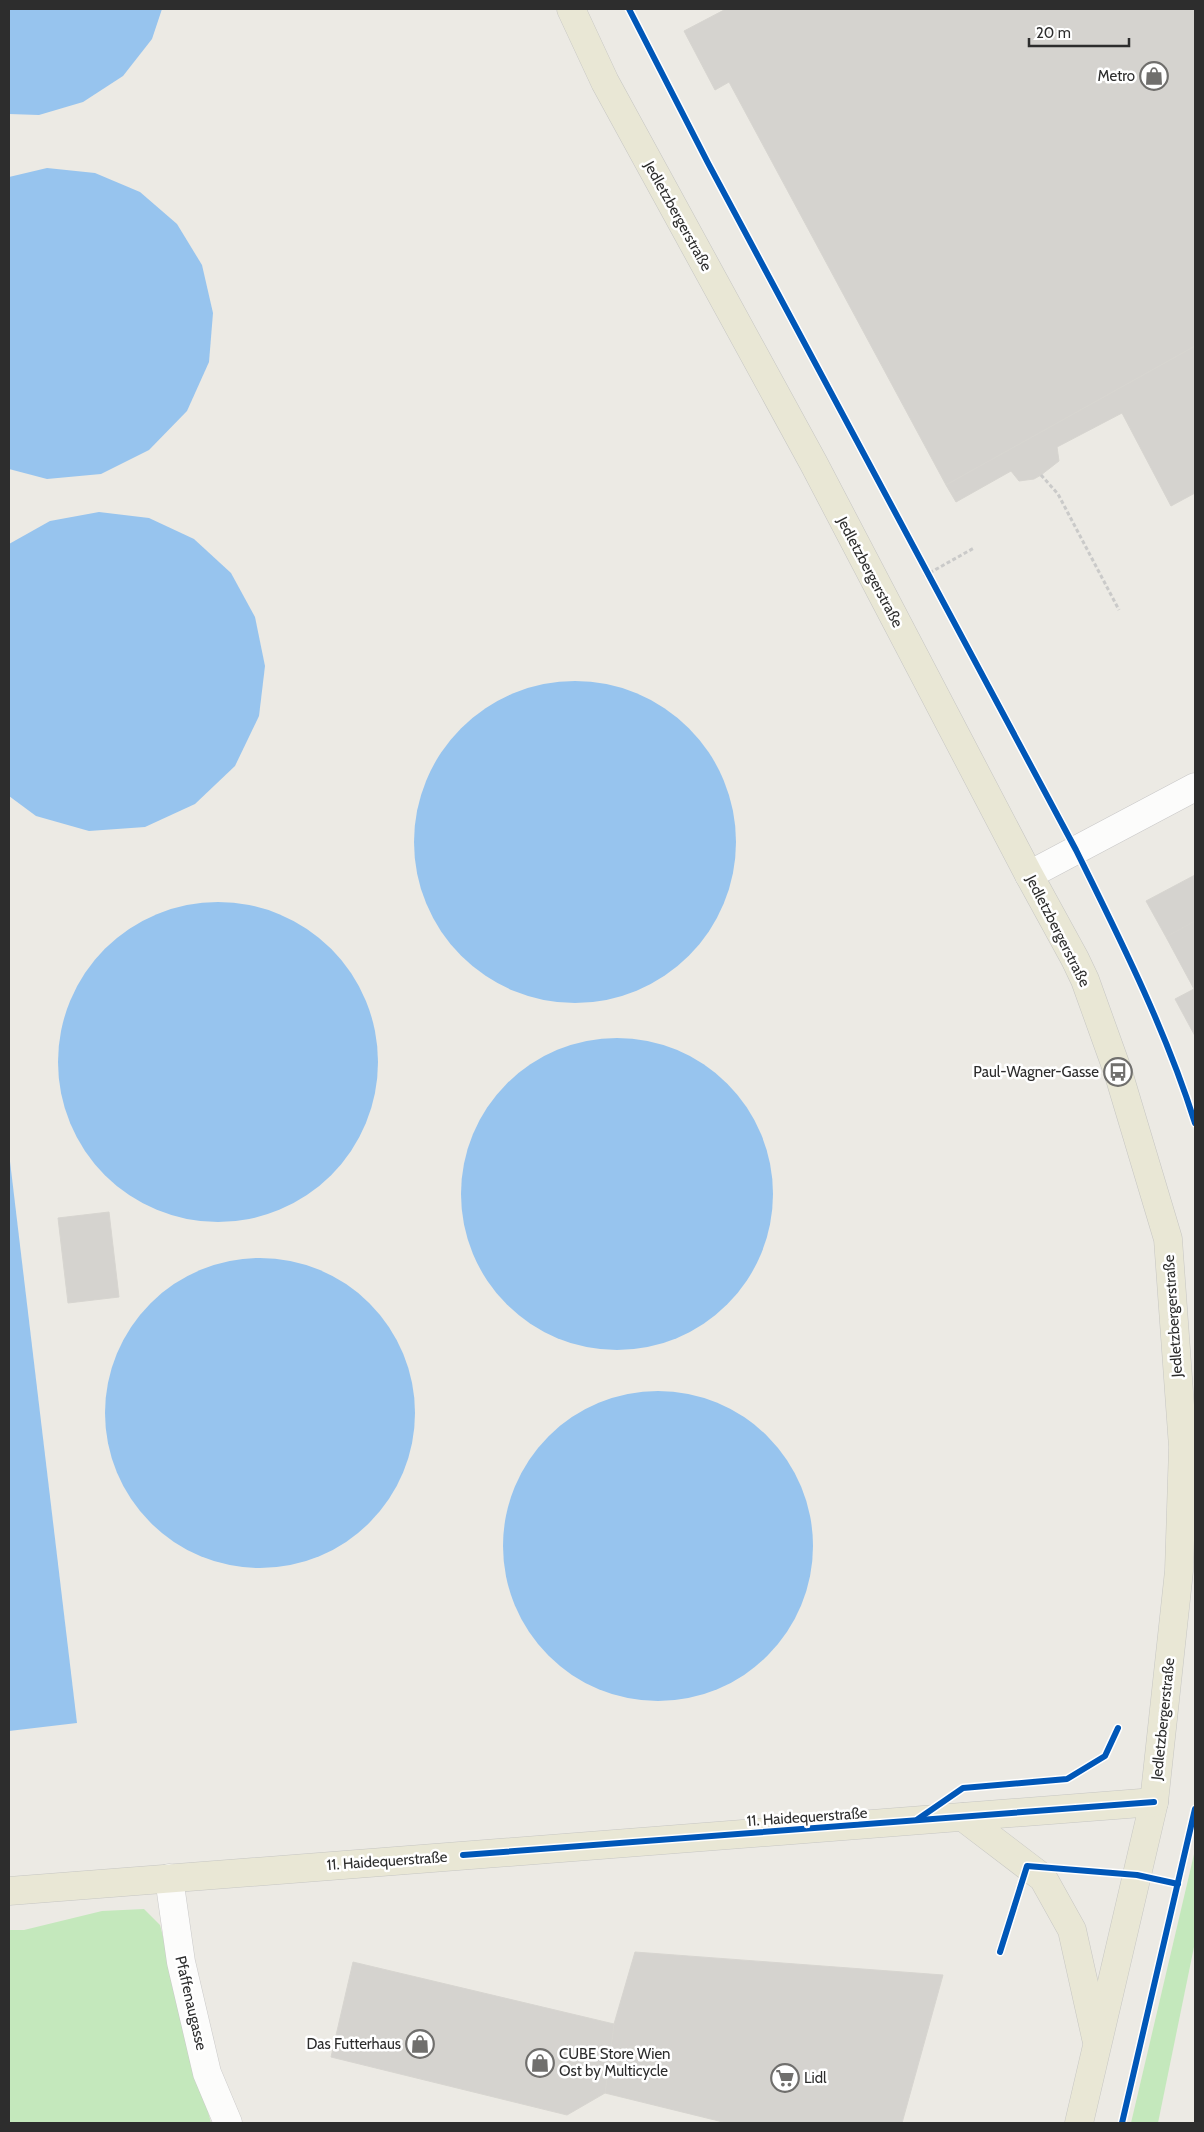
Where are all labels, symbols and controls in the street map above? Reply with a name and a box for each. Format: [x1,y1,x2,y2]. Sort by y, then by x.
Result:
scale bar [1029,15,1129,47]
text: 20 m [1036,24,1071,42]
shop icon: Metro [1139,61,1169,91]
place label: Metro [1097,67,1135,85]
street label: Jedletzbergerstraße [640,157,716,274]
street label: Jedletzbergerstraße [833,513,907,631]
street label: Jedletzbergerstraße [1022,871,1094,990]
bus stop icon: Paul-Wagner-Gasse [1103,1057,1133,1087]
place label: Paul-Wagner-Gasse [973,1063,1099,1081]
street label: Jedletzbergerstraße [1160,1254,1186,1379]
street label: Jedletzbergerstraße [1148,1657,1178,1782]
street label: 11. Haidequerstraße [746,1804,868,1830]
street label: 11. Haidequerstraße [326,1848,448,1874]
street label: Pfaffenaugasse [171,1954,211,2052]
shop icon: Das Futterhaus [405,2029,435,2059]
place label: Das Futterhaus [306,2035,401,2053]
place label: CUBE Store Wien Ost by Multicycle [559,2045,670,2080]
shop icon: CUBE Store Wien Ost by Multicycle [525,2048,555,2078]
supermarket icon: Lidl [770,2063,800,2093]
place label: Lidl [804,2069,827,2087]

